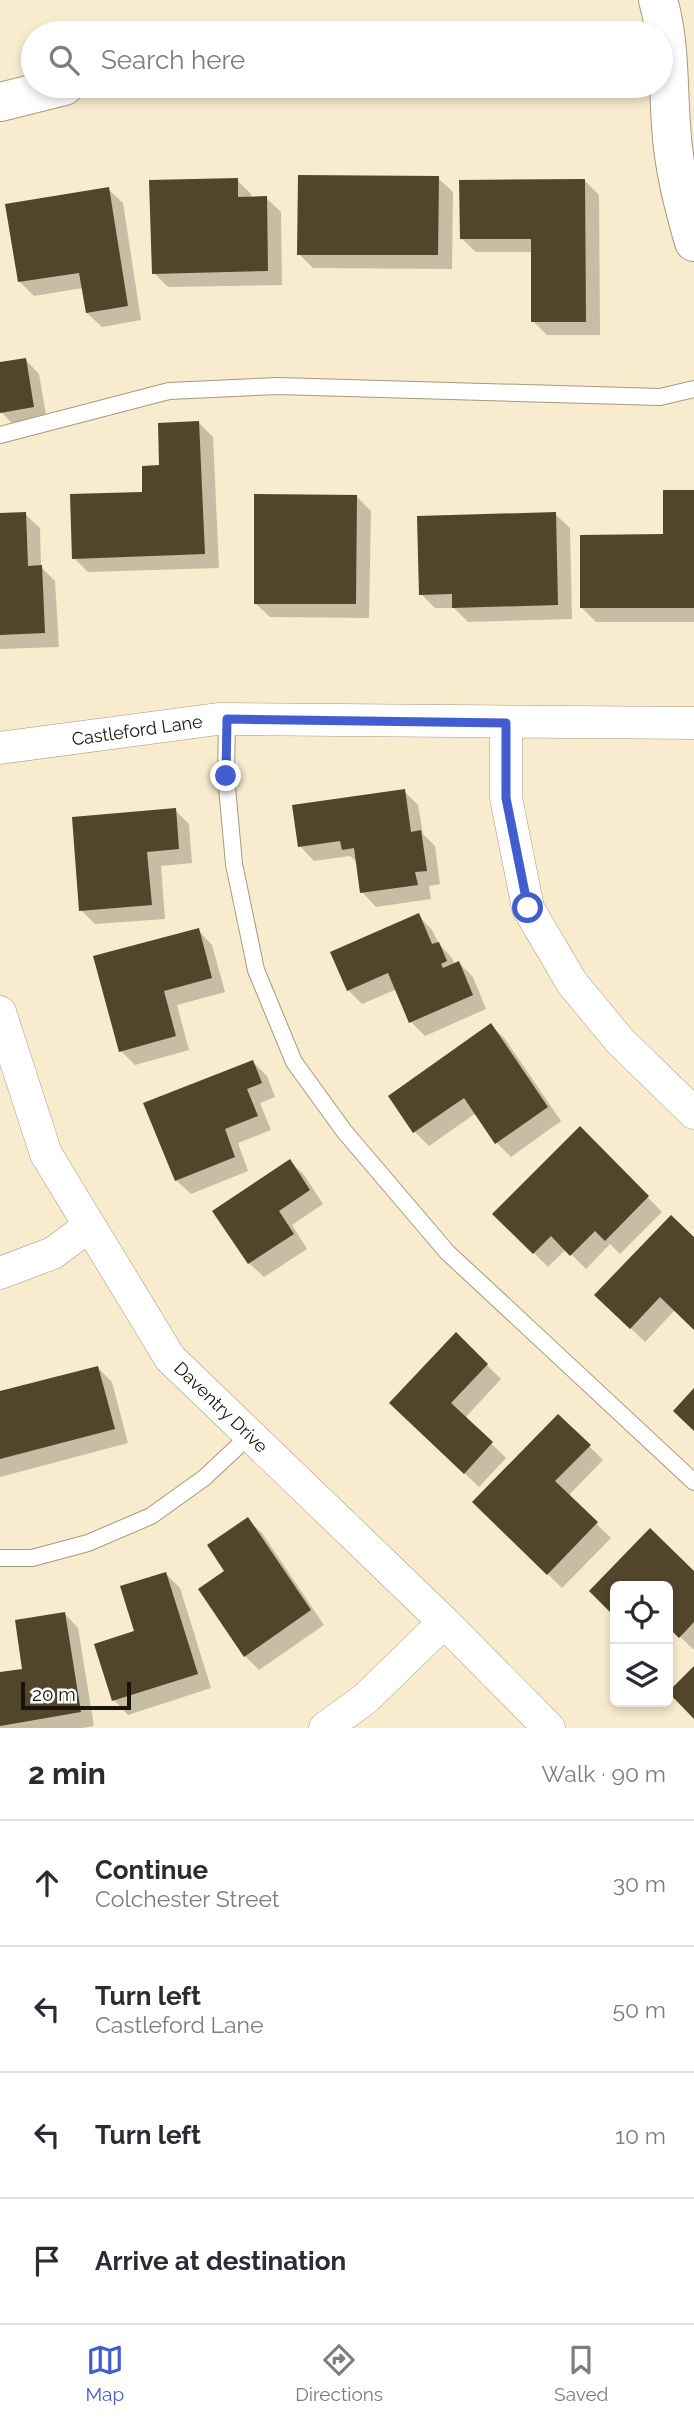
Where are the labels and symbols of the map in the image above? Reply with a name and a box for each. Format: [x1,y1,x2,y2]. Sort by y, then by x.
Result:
street label: Castleford Lane [70,710,204,750]
route end [210,760,241,791]
route start [512,892,543,923]
street label: Daventry Drive [170,1357,272,1457]
scale bar [21,1679,131,1711]

